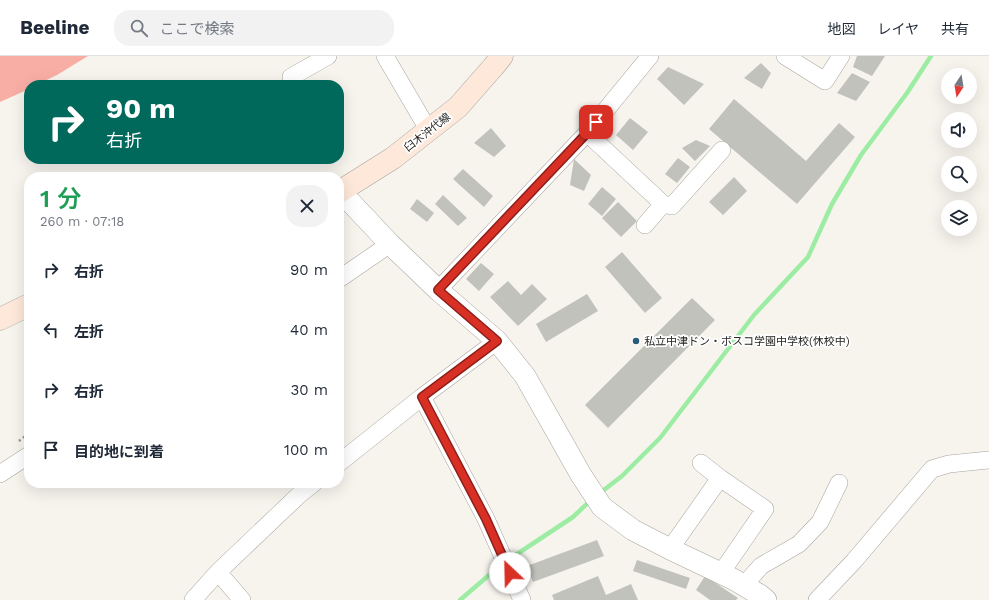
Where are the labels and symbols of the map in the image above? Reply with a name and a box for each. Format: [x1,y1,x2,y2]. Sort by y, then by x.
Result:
north arrow [941,68,977,104]
pin [579,105,613,139]
street label: 臼木沖代線 [402,110,453,154]
place label: 私立中津ドン・ボスコ学園中学校(休校中) [644,335,850,348]
marker: 私立中津ドン・ボスコ学園中学校(休校中) [631,336,641,346]
position arrow [489,552,531,594]

